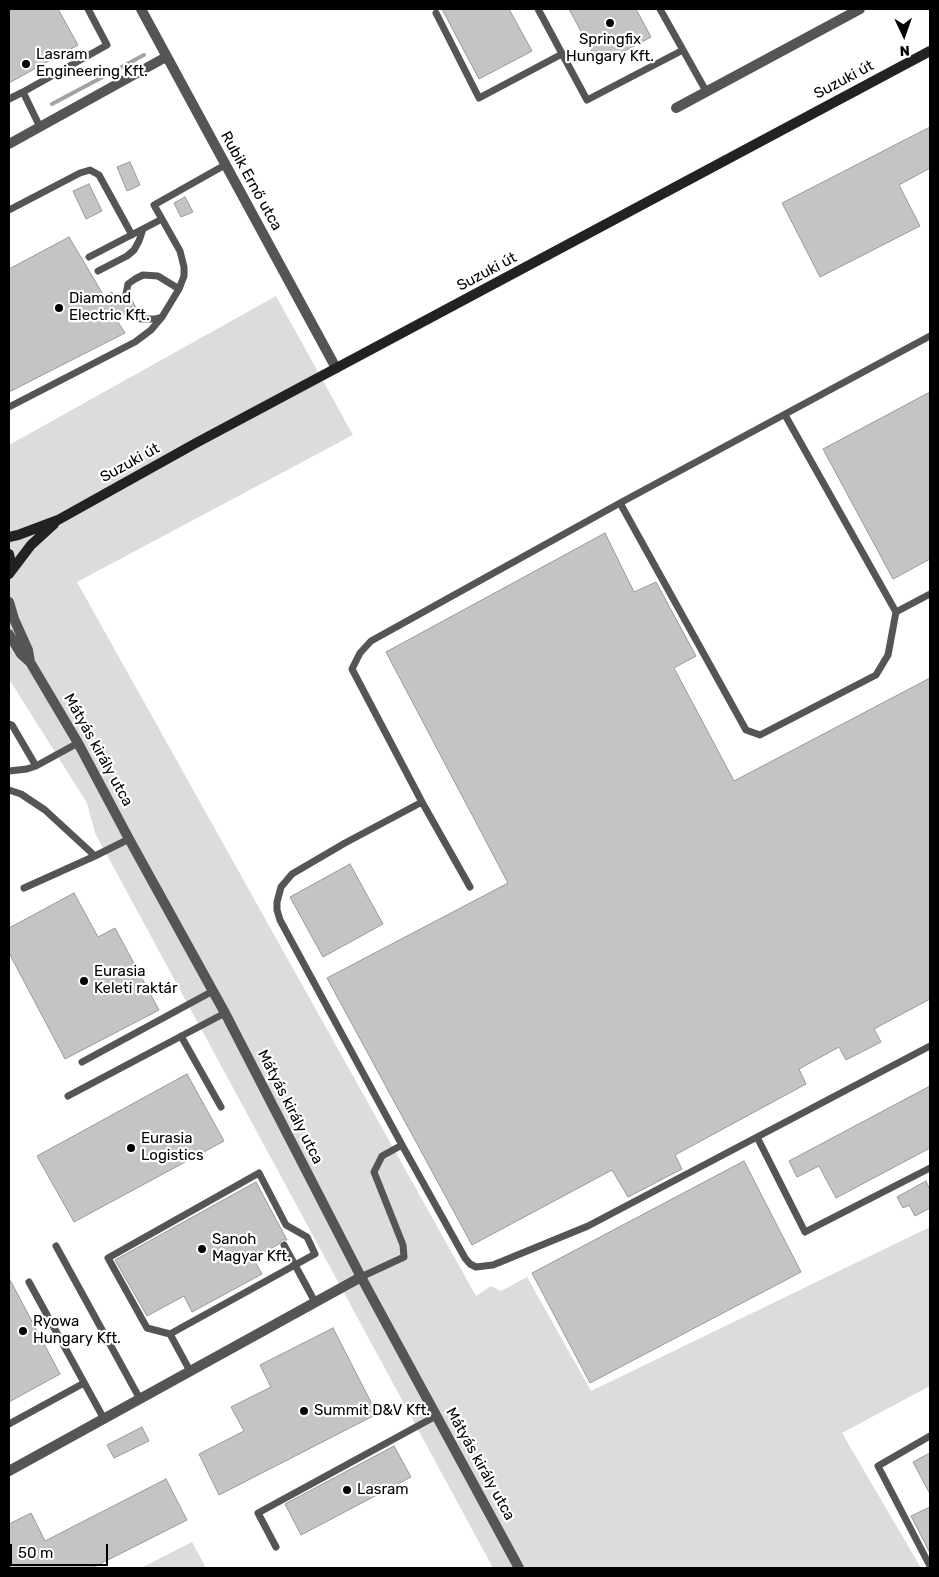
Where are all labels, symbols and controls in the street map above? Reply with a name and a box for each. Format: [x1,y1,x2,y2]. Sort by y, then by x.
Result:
north arrow [879,10,929,60]
marker: Springfix Hungary Kft. [604,17,616,29]
place label: Springfix Hungary Kft. [566,31,654,66]
text: N [899,42,910,59]
place label: Lasram Engineering Kft. [36,46,148,81]
street label: Suzuki út [811,57,877,103]
marker: Lasram Engineering Kft. [20,58,32,70]
street label: Rubik Ernő utca [216,128,286,234]
street label: Suzuki út [454,249,520,295]
place label: Diamond Electric Kft. [69,290,150,325]
marker: Diamond Electric Kft. [53,302,65,314]
street label: Suzuki út [97,439,163,487]
street label: Mátyás király utca [60,691,136,809]
place label: Eurasia Keleti raktár [94,963,178,998]
marker: Eurasia Keleti raktár [78,975,90,987]
street label: Mátyás király utca [253,1047,327,1167]
place label: Eurasia Logistics [141,1130,204,1165]
marker: Eurasia Logistics [125,1142,137,1154]
place label: Sanoh Magyar Kft. [212,1231,291,1266]
marker: Sanoh Magyar Kft. [196,1243,208,1255]
place label: Ryowa Hungary Kft. [33,1313,121,1348]
marker: Ryowa Hungary Kft. [17,1325,29,1337]
place label: Summit D&V Kft. [314,1402,430,1420]
marker: Summit D&V Kft. [298,1405,310,1417]
street label: Mátyás király utca [442,1405,518,1523]
place label: Lasram [357,1481,409,1499]
marker: Lasram [341,1484,353,1496]
scale bar [12,1534,110,1566]
text: 50 m [18,1544,53,1562]

